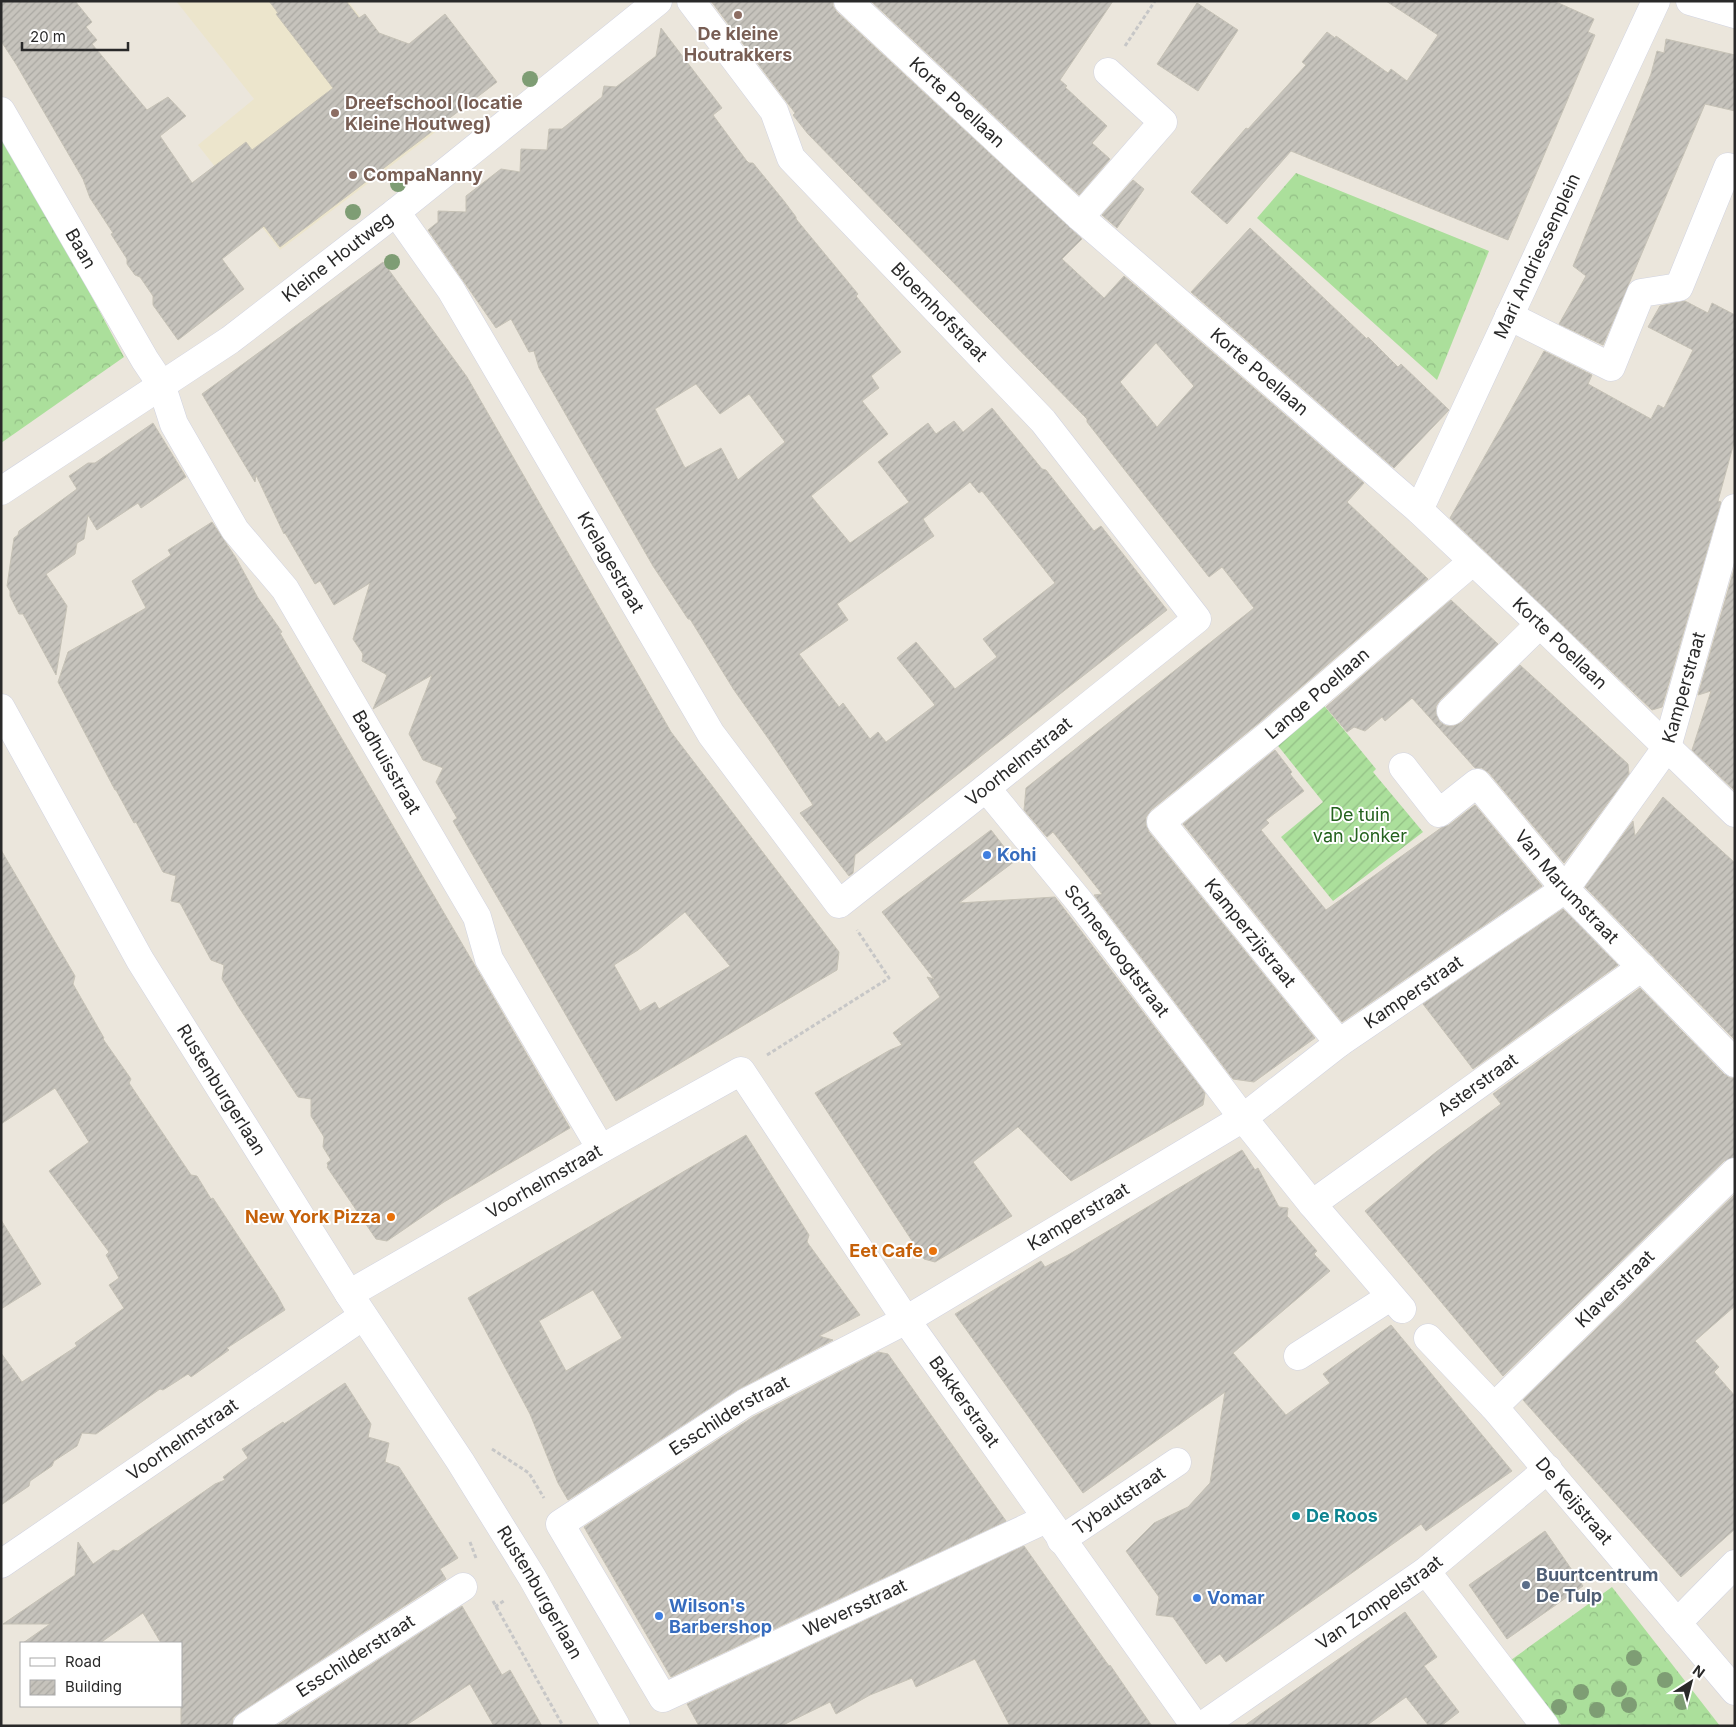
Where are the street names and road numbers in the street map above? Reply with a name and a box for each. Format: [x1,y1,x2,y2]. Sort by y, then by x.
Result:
street label: Korte Poellaan [905,53,1009,152]
street label: Mari Andriessenplein [1489,170,1584,342]
street label: Kleine Houtweg [277,207,397,306]
street label: Baan [61,225,101,272]
street label: Bloemhofstraat [887,258,992,365]
street label: Korte Poellaan [1206,324,1313,420]
street label: Krelagestraat [573,508,649,616]
street label: Korte Poellaan [1509,593,1612,693]
street label: Kamperstraat [1658,629,1709,745]
street label: Lange Poellaan [1261,643,1373,743]
street label: Badhuisstraat [348,707,425,818]
street label: Voorhelmstraat [961,713,1076,810]
street label: Van Marumstraat [1511,826,1623,948]
street label: Kamperzijstraat [1200,874,1301,991]
street label: Schneevoogtstraat [1060,881,1174,1021]
street label: Kamperstraat [1360,951,1467,1033]
street label: Rustenburgerlaan [173,1020,271,1159]
street label: Asterstraat [1433,1049,1521,1120]
street label: Voorhelmstraat [482,1140,605,1223]
street label: Kamperstraat [1023,1178,1133,1255]
street label: Klaverstraat [1571,1246,1658,1332]
street label: Bakkerstraat [925,1352,1004,1451]
street label: Esschilderstraat [665,1371,792,1460]
street label: Voorhelmstraat [123,1394,242,1485]
street label: De Keijstraat [1532,1453,1617,1549]
street label: Tybautstraat [1069,1462,1169,1539]
street label: Rustenburgerlaan [493,1522,587,1662]
street label: Van Zompelstraat [1312,1551,1447,1654]
street label: Weversstraat [800,1574,910,1641]
street label: Esschilderstraat [292,1610,418,1701]

